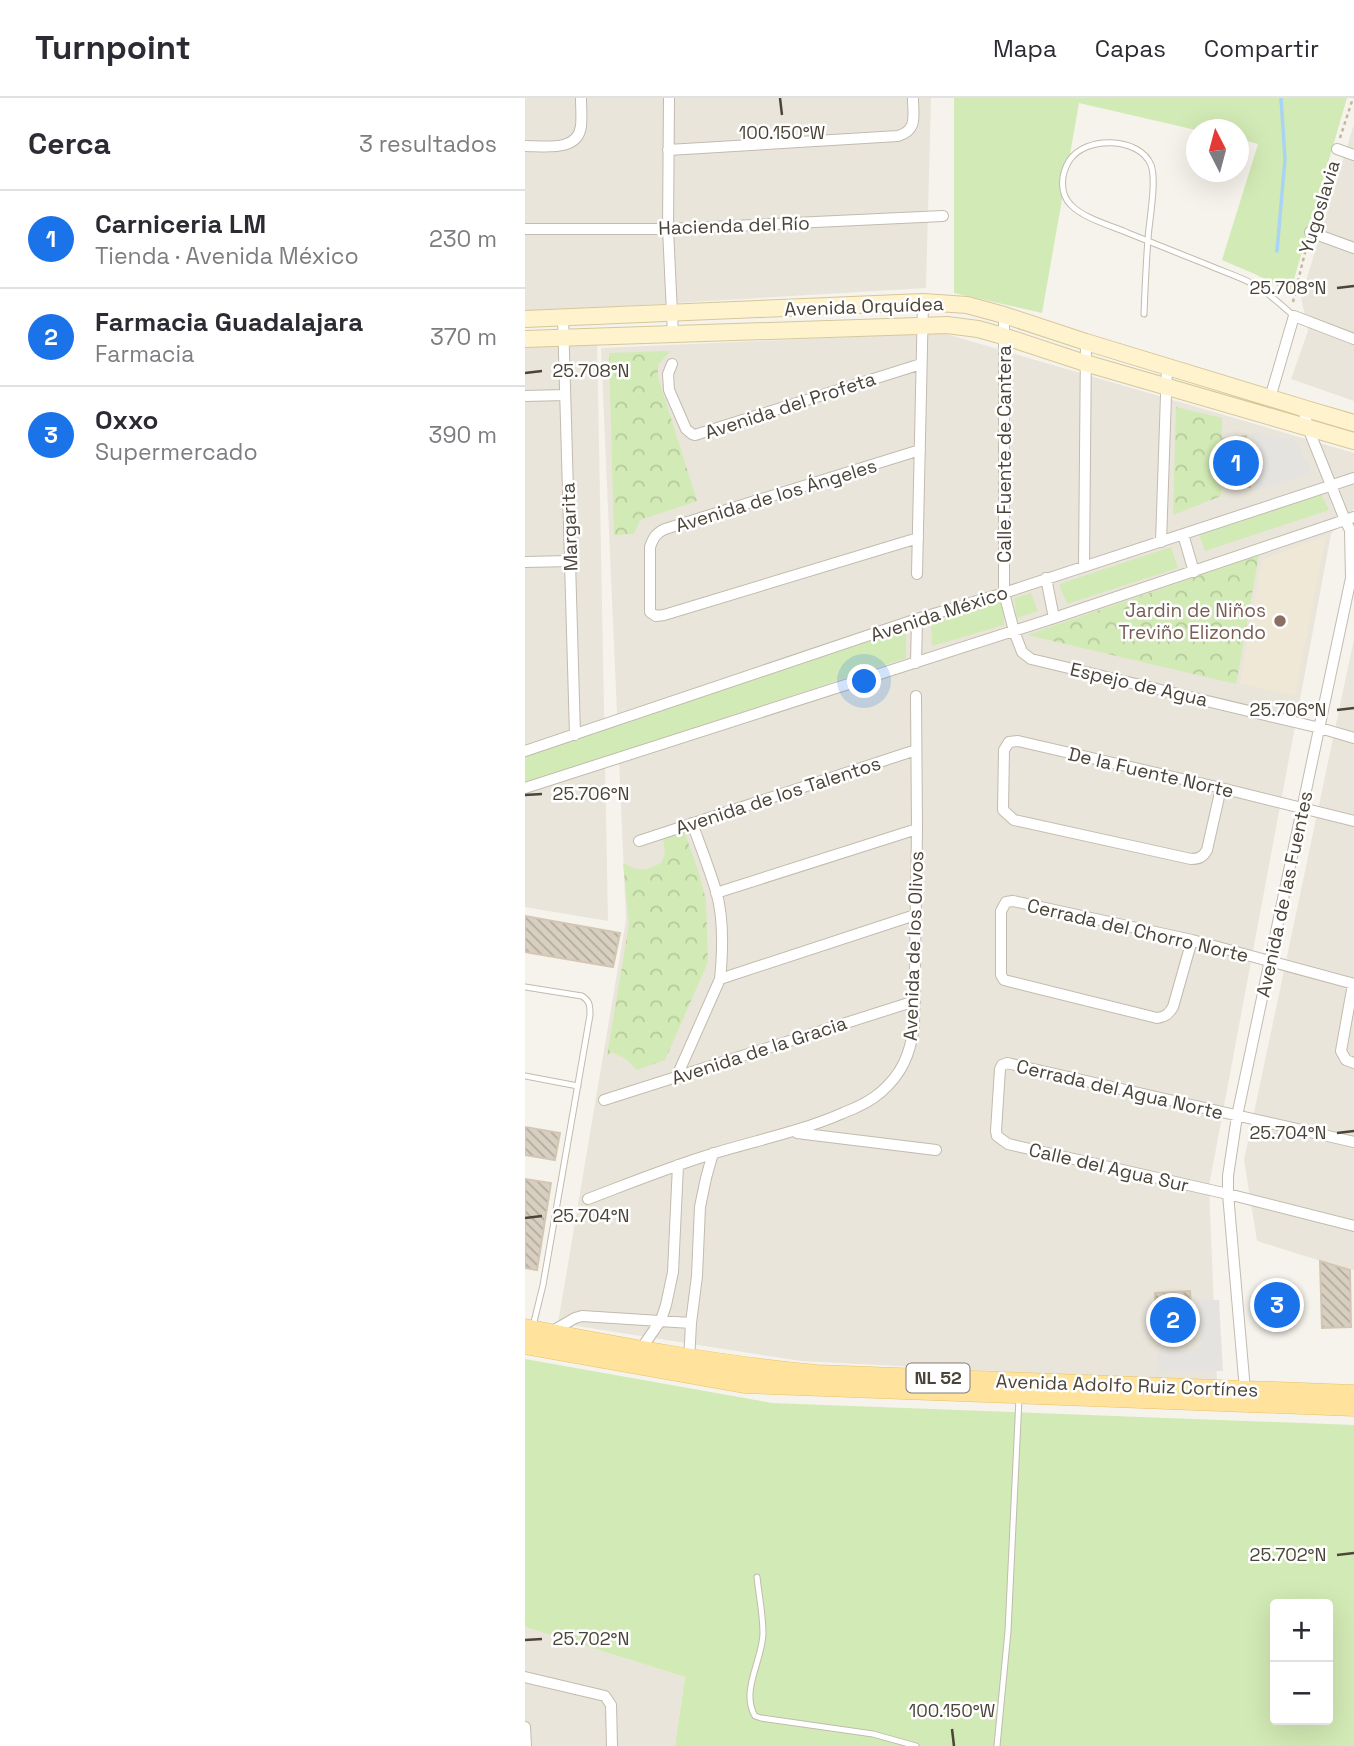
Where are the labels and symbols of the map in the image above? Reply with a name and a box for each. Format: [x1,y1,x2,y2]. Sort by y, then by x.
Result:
north arrow [1186,119,1249,182]
text: 100.150°W [739,121,826,144]
street label: Yugoslavia [1293,157,1346,257]
street label: Hacienda del Río [658,210,810,241]
text: 25.708°N [1249,276,1327,299]
street label: Avenida Orquídea [784,291,944,322]
street label: Calle Fuente de Cantera [992,345,1017,563]
text: 25.708°N [552,359,630,382]
street label: Avenida del Profeta [702,366,879,445]
pin: 1 [1213,437,1259,489]
street label: Avenida de los Ángeles [672,453,880,538]
street label: Margarita [555,482,584,572]
street label: Avenida México [867,579,1011,647]
place label: Jardin de Niños Treviño Elizondo [1119,598,1266,645]
marker: Jardin de Niños Treviño Elizondo [1272,613,1288,629]
street label: Espejo de Agua [1068,657,1210,712]
your location [847,664,881,698]
text: 25.706°N [1250,698,1326,721]
street label: De la Fuente Norte [1066,741,1236,804]
street label: Avenida de los Talentos [672,751,884,840]
text: 25.706°N [553,782,629,805]
street label: Avenida de las Fuentes [1250,789,1319,999]
street label: Avenida de los Olivos [898,850,929,1042]
street label: Cerrada del Chorro Norte [1025,893,1251,968]
street label: Avenida de la Gracia [668,1010,850,1091]
street label: Cerrada del Agua Norte [1014,1053,1226,1125]
text: 25.704°N [1249,1121,1327,1144]
street label: Calle del Agua Sur [1026,1137,1191,1198]
text: 25.704°N [552,1204,630,1227]
pin: 3 [1254,1279,1300,1331]
pin: 2 [1150,1294,1196,1346]
road number: NL 52 [907,1364,969,1392]
street label: Avenida Adolfo Ruiz Cortínes [995,1368,1259,1403]
text: 25.702°N [1250,1543,1326,1566]
text: 25.702°N [553,1627,629,1650]
text: 100.150°W [909,1699,996,1722]

